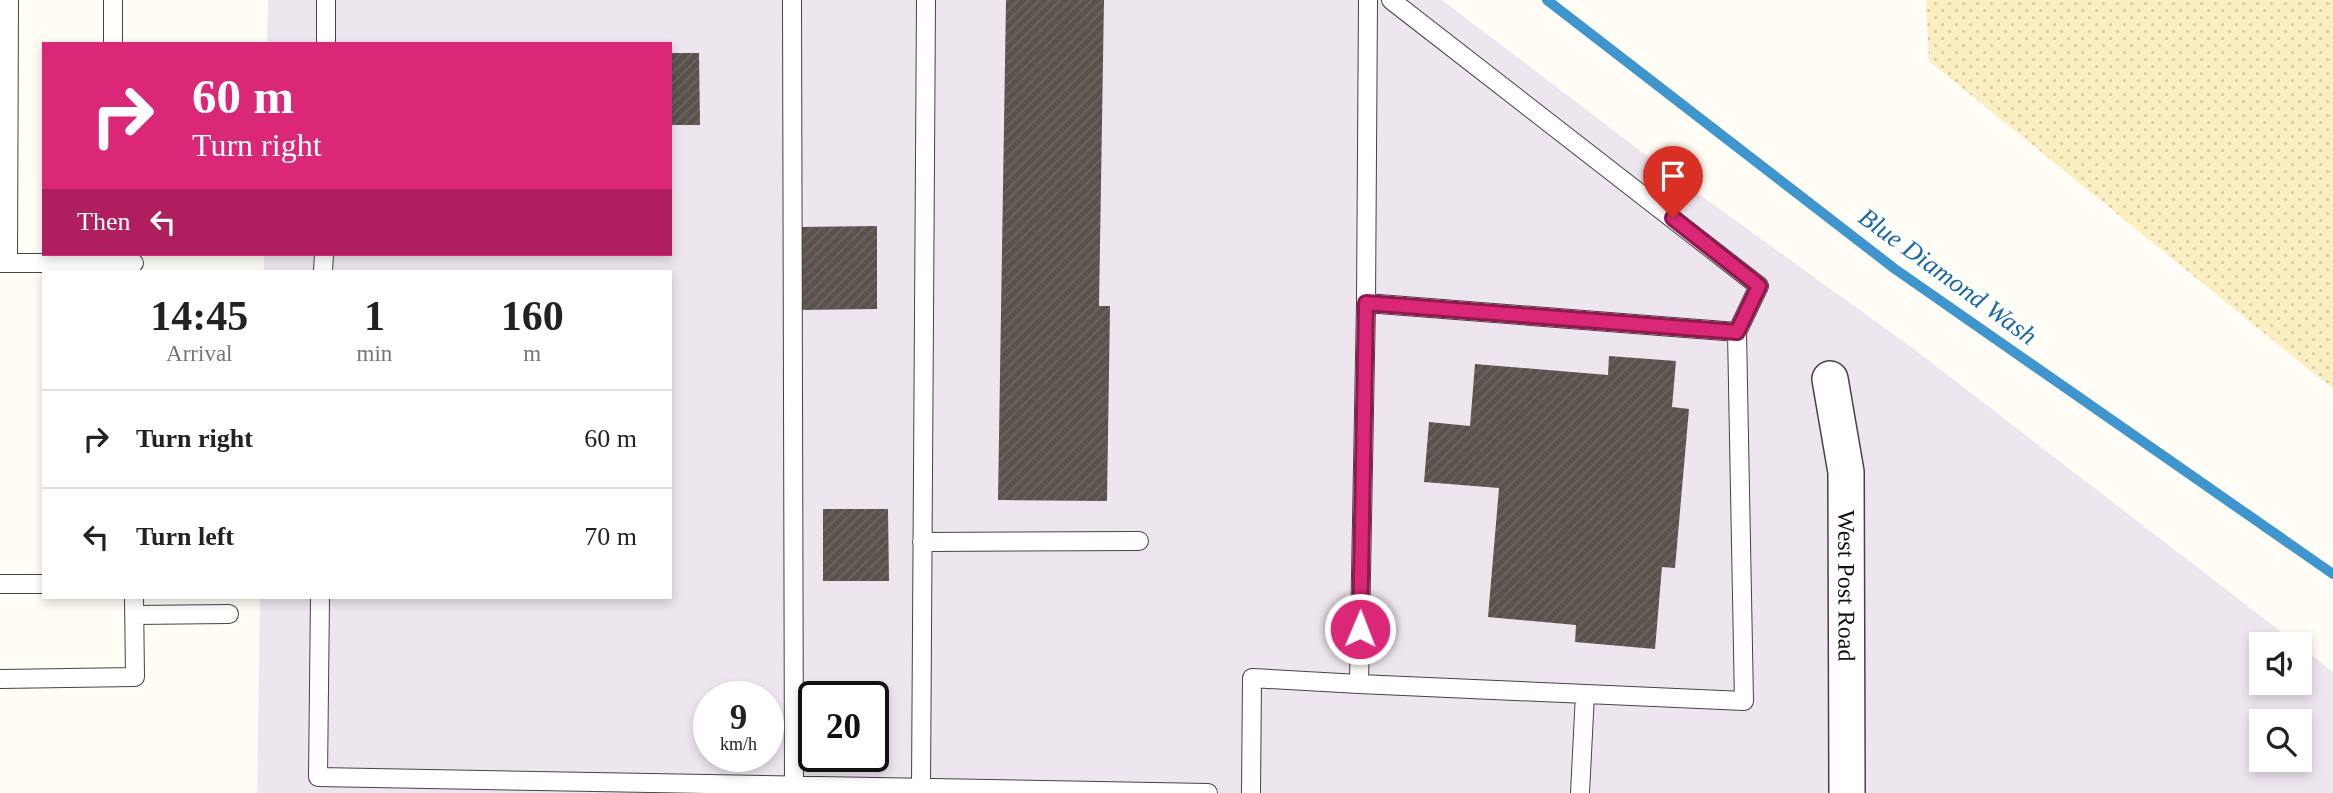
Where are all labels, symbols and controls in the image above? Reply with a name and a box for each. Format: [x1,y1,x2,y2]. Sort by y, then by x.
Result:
text: 60 m [192,69,294,124]
icon: right [77,70,168,161]
text: Turn right [192,127,322,163]
pin [1643,146,1703,218]
icon: arrive [1654,157,1692,195]
water label: Blue Diamond Wash [1853,202,2042,351]
icon: left [144,203,182,241]
text: Then [77,207,130,236]
text: 14:45 [150,293,248,339]
text: 1 [364,293,385,339]
text: 160 [501,293,564,339]
text: Arrival [166,341,233,366]
text: min [357,341,392,366]
text: m [523,341,541,366]
icon: right [77,420,115,458]
text: Turn right [136,424,253,453]
text: 60 m [584,424,637,453]
street label: West Post Road [1833,510,1860,661]
icon: left [77,518,115,556]
text: Turn left [136,522,234,551]
text: 70 m [584,522,637,551]
position arrow [1323,592,1397,666]
map controls [2249,632,2312,772]
button: sound [2249,632,2312,695]
speed limit sign: 20 [798,681,889,772]
text: 9 [730,698,747,737]
button: search [2249,709,2312,772]
text: km/h [720,734,757,754]

